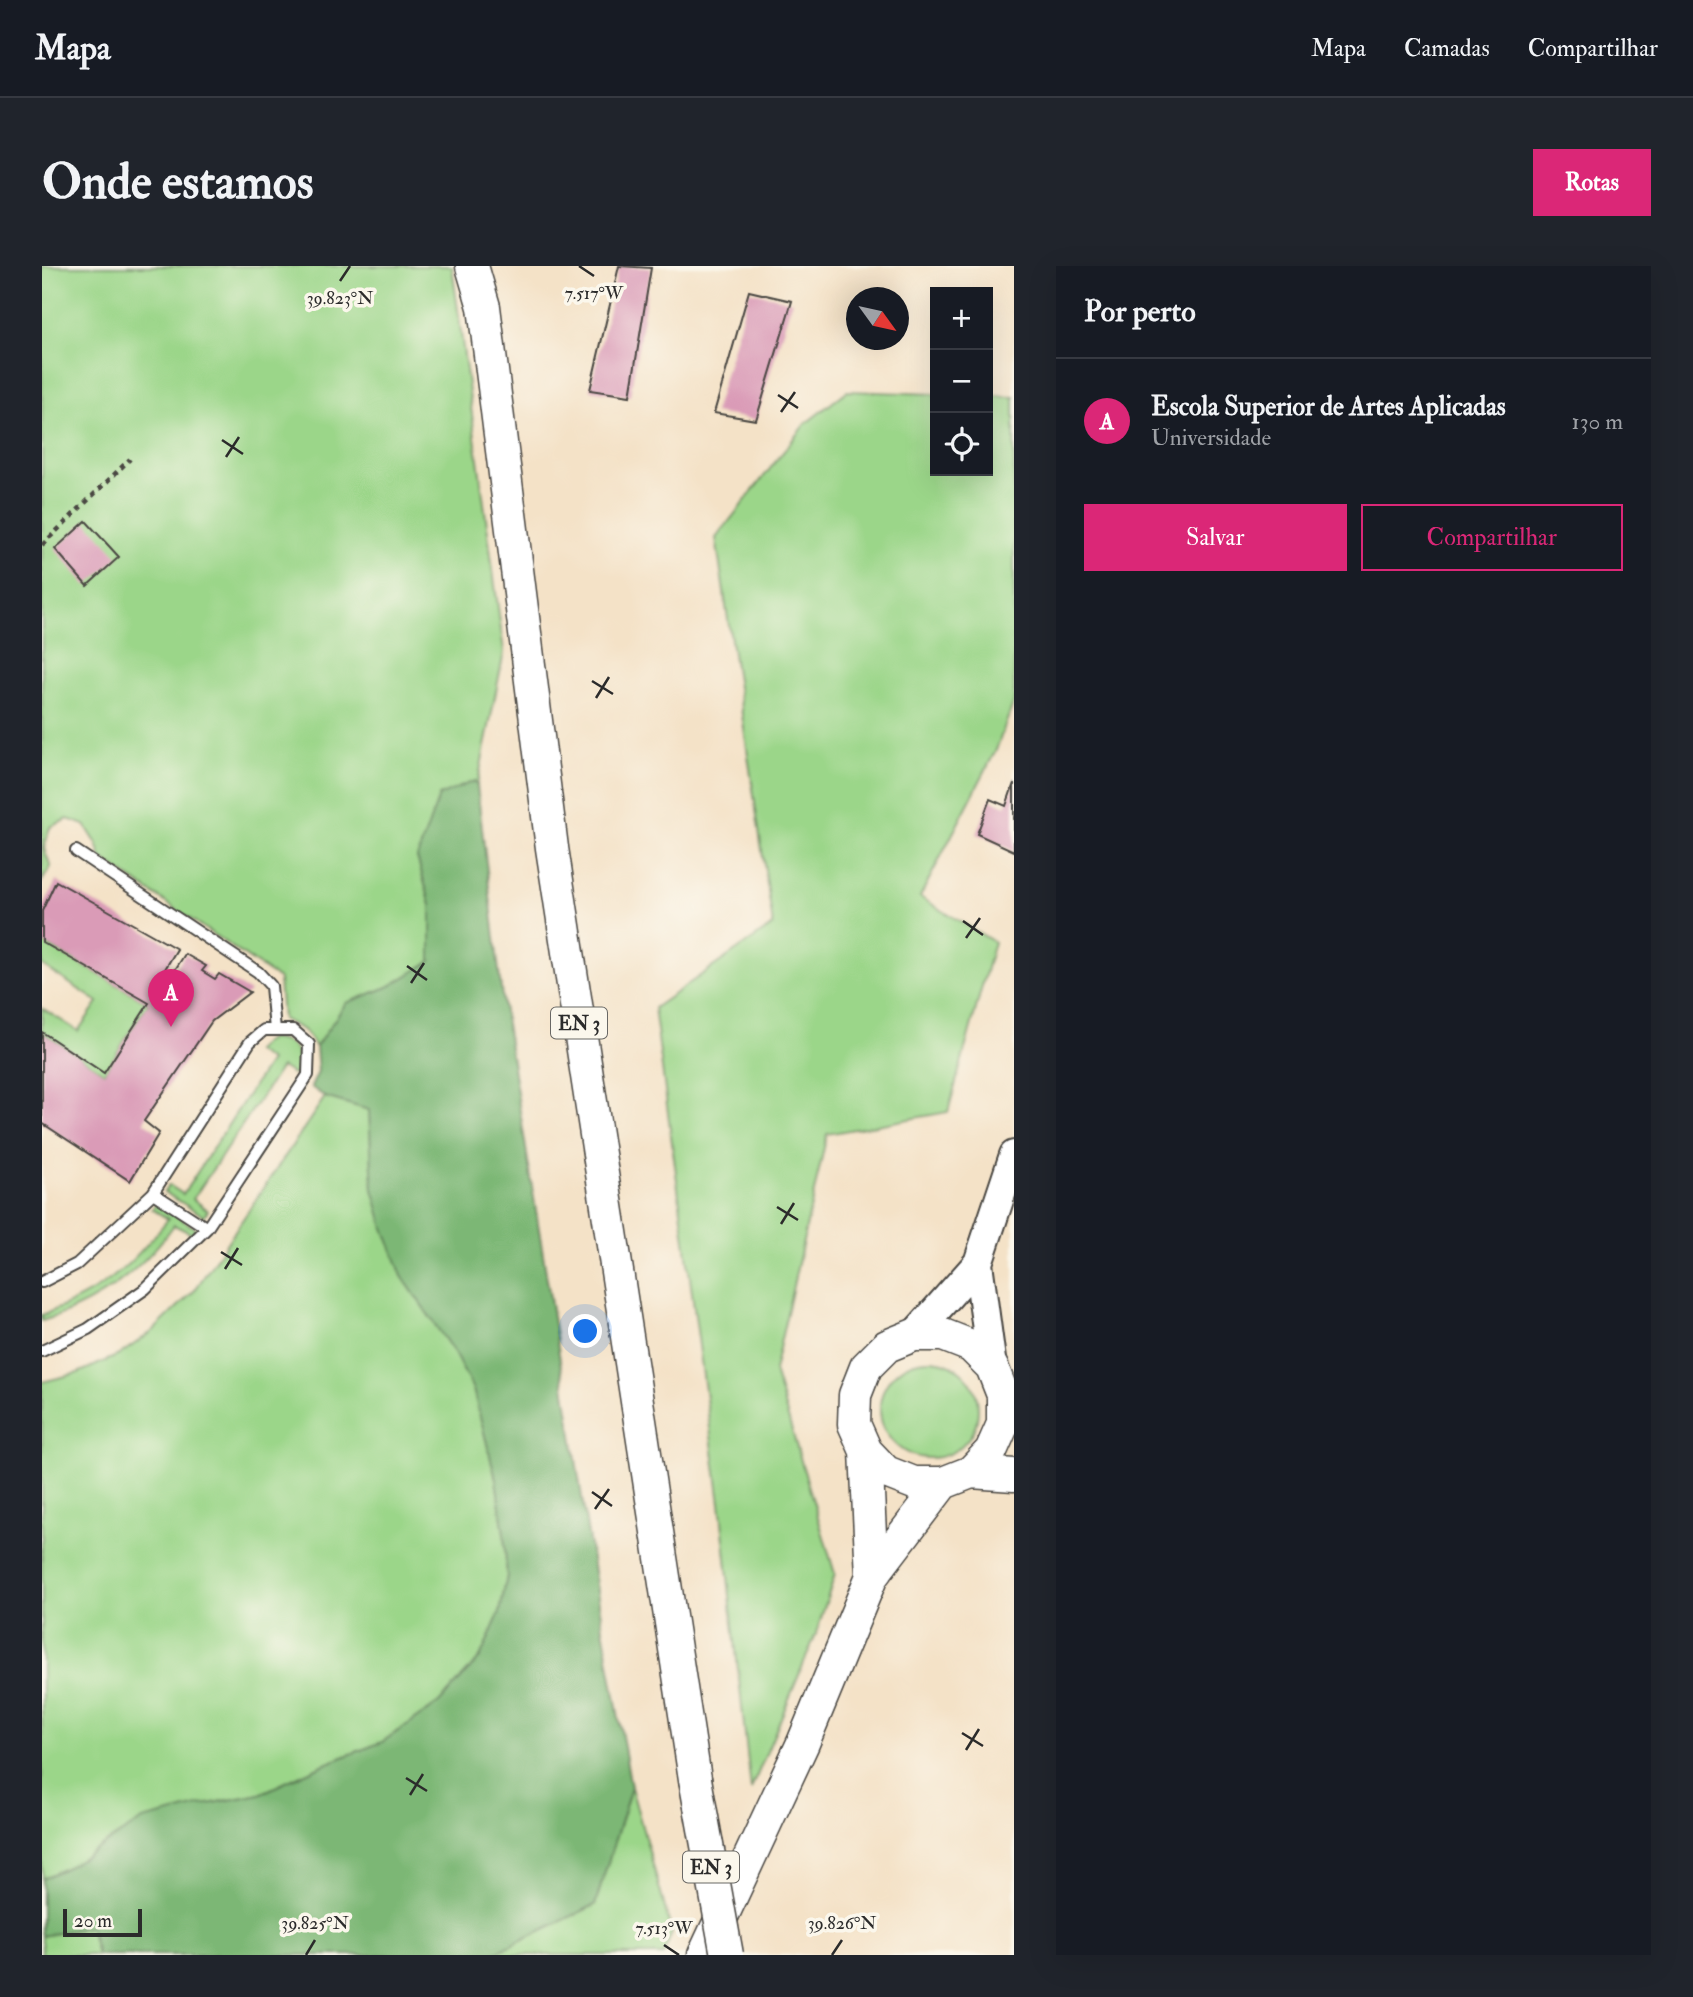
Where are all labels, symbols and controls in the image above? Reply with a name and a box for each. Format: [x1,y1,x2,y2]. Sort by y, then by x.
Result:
text: Mapa [35,28,111,69]
text: Mapa [1311,33,1366,64]
text: Camadas [1404,33,1490,64]
text: Compartilhar [1528,33,1658,64]
button: Rotas [1533,149,1651,216]
text: Onde estamos [42,152,313,213]
text: 7.517°W [565,282,624,305]
text: 39.823°N [307,287,373,310]
north arrow [846,287,909,350]
map controls [930,287,993,476]
button: + [930,287,993,350]
text: Por perto [1084,293,1196,330]
button: − [930,350,993,413]
text: Escola Superior de Artes Aplicadas [1151,391,1506,423]
text: A [1100,407,1114,436]
text: 130 m [1571,407,1623,436]
button: locate [930,413,993,476]
text: Universidade [1151,423,1271,452]
button: Salvar [1084,504,1347,571]
button: Compartilhar [1361,504,1623,571]
pin: A [148,969,194,1027]
road number: EN 3 [551,1008,607,1038]
your location [568,1314,602,1348]
road number: EN 3 [683,1852,739,1882]
scale bar [63,1906,142,1938]
text: 20 m [74,1909,112,1933]
text: 39.825°N [281,1912,349,1935]
text: 39.826°N [808,1912,876,1935]
text: 7.513°W [636,1917,693,1940]

